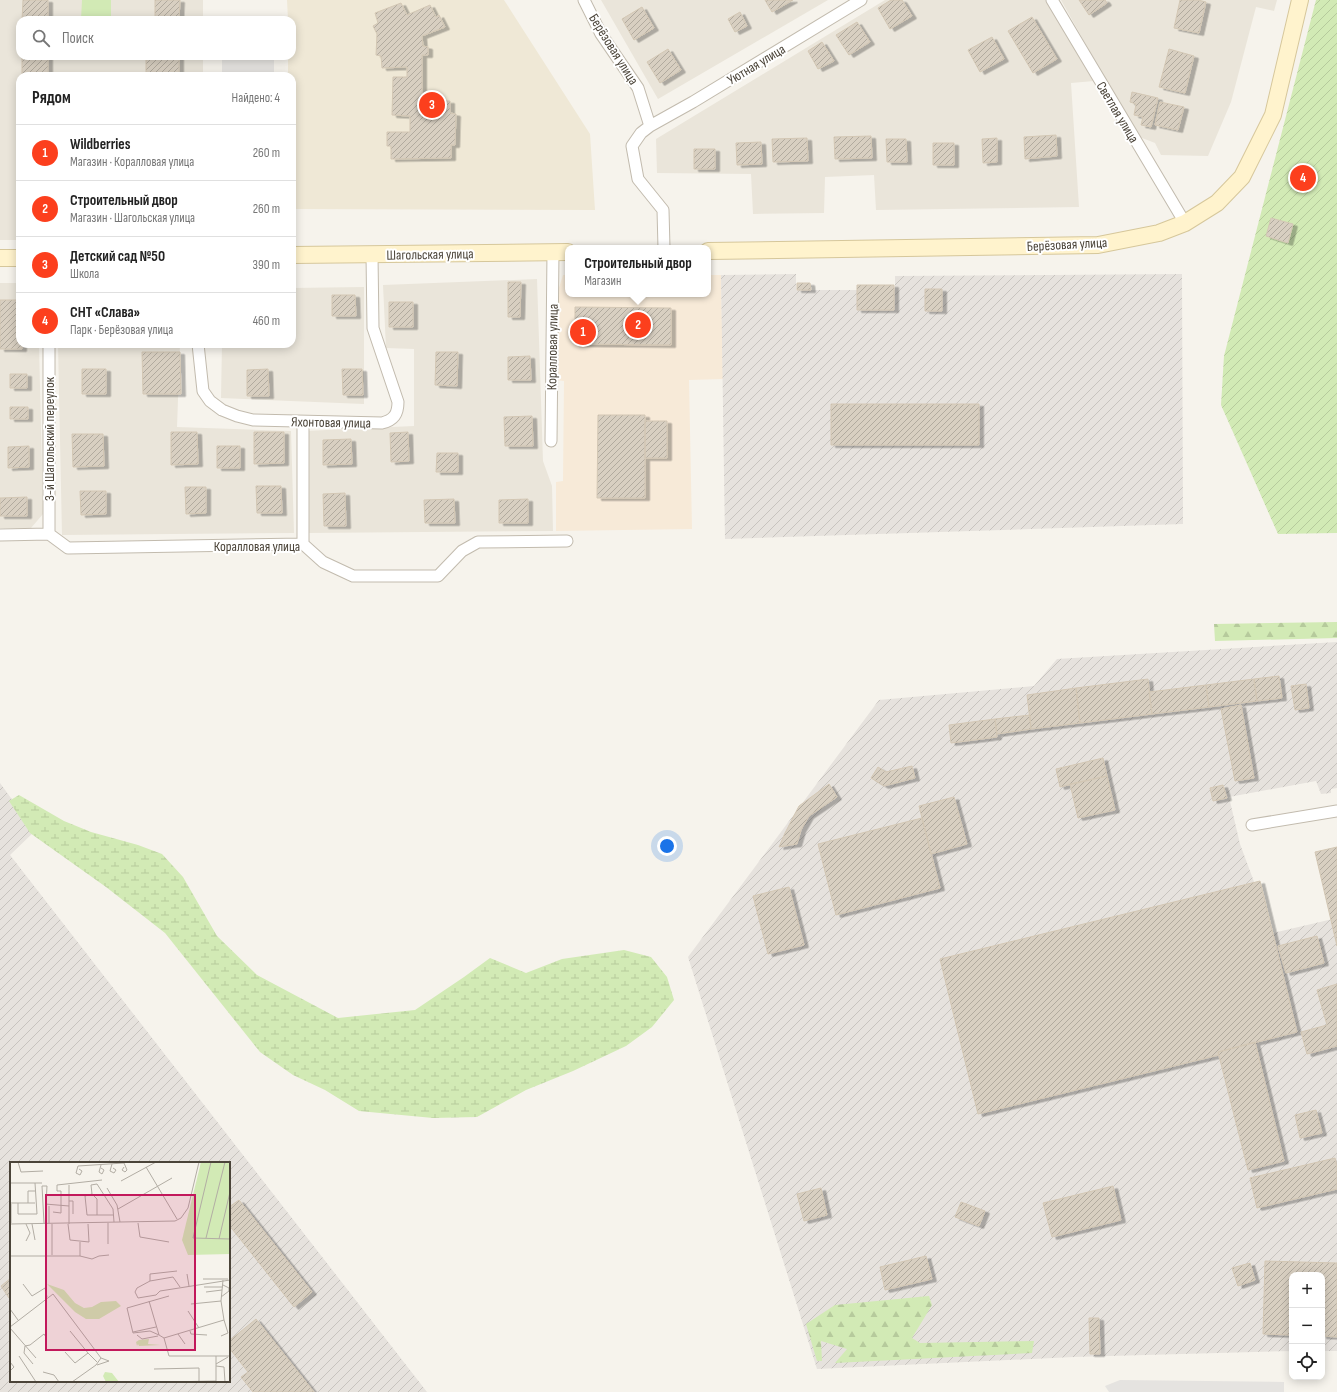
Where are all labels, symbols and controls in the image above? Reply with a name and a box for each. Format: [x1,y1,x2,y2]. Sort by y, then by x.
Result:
street label: Берёзовая улица [585,11,642,88]
search box [16,16,296,60]
icon: search [30,27,52,49]
text: Поиск [62,29,94,48]
street label: Уютная улица [724,40,788,88]
street label: Светлая улица [1093,78,1143,146]
text: Рядом [32,88,71,108]
text: Найдено: 4 [232,90,280,106]
pin: 3 [419,90,445,120]
text: Wildberries [70,135,131,154]
text: 1 [42,145,48,161]
text: 260 m [253,145,280,161]
text: Магазин · Коралловая улица [70,154,194,170]
pin: 4 [1290,163,1316,193]
text: Строительный двор [70,191,178,210]
text: 2 [42,201,48,217]
text: 260 m [253,201,280,217]
text: Магазин · Шагольская улица [70,210,195,226]
street label: Берёзовая улица [1026,234,1108,255]
street label: Шагольская улица [386,245,474,264]
popup [565,245,711,297]
text: Детский сад №50 [70,247,165,266]
text: Строительный двор [584,254,692,273]
text: 3 [42,257,48,273]
text: 390 m [253,257,280,273]
text: Школа [70,266,99,282]
text: Магазин [584,273,621,289]
text: СНТ «Слава» [70,303,140,322]
street label: Коралловая улица [543,304,562,390]
pin: 2 [625,310,651,340]
text: 4 [42,313,48,329]
text: 460 m [253,313,280,329]
pin: 1 [570,317,596,347]
text: Парк · Берёзовая улица [70,322,173,338]
street label: 3-й Шагольский переулок [41,376,58,501]
street label: Яхонтовая улица [291,413,371,432]
street label: Коралловая улица [214,538,300,555]
your location [657,836,677,856]
inset map [10,1162,230,1382]
map controls [1289,1272,1325,1380]
button: + [1289,1272,1325,1308]
button: − [1289,1308,1325,1344]
button: locate [1289,1344,1325,1380]

